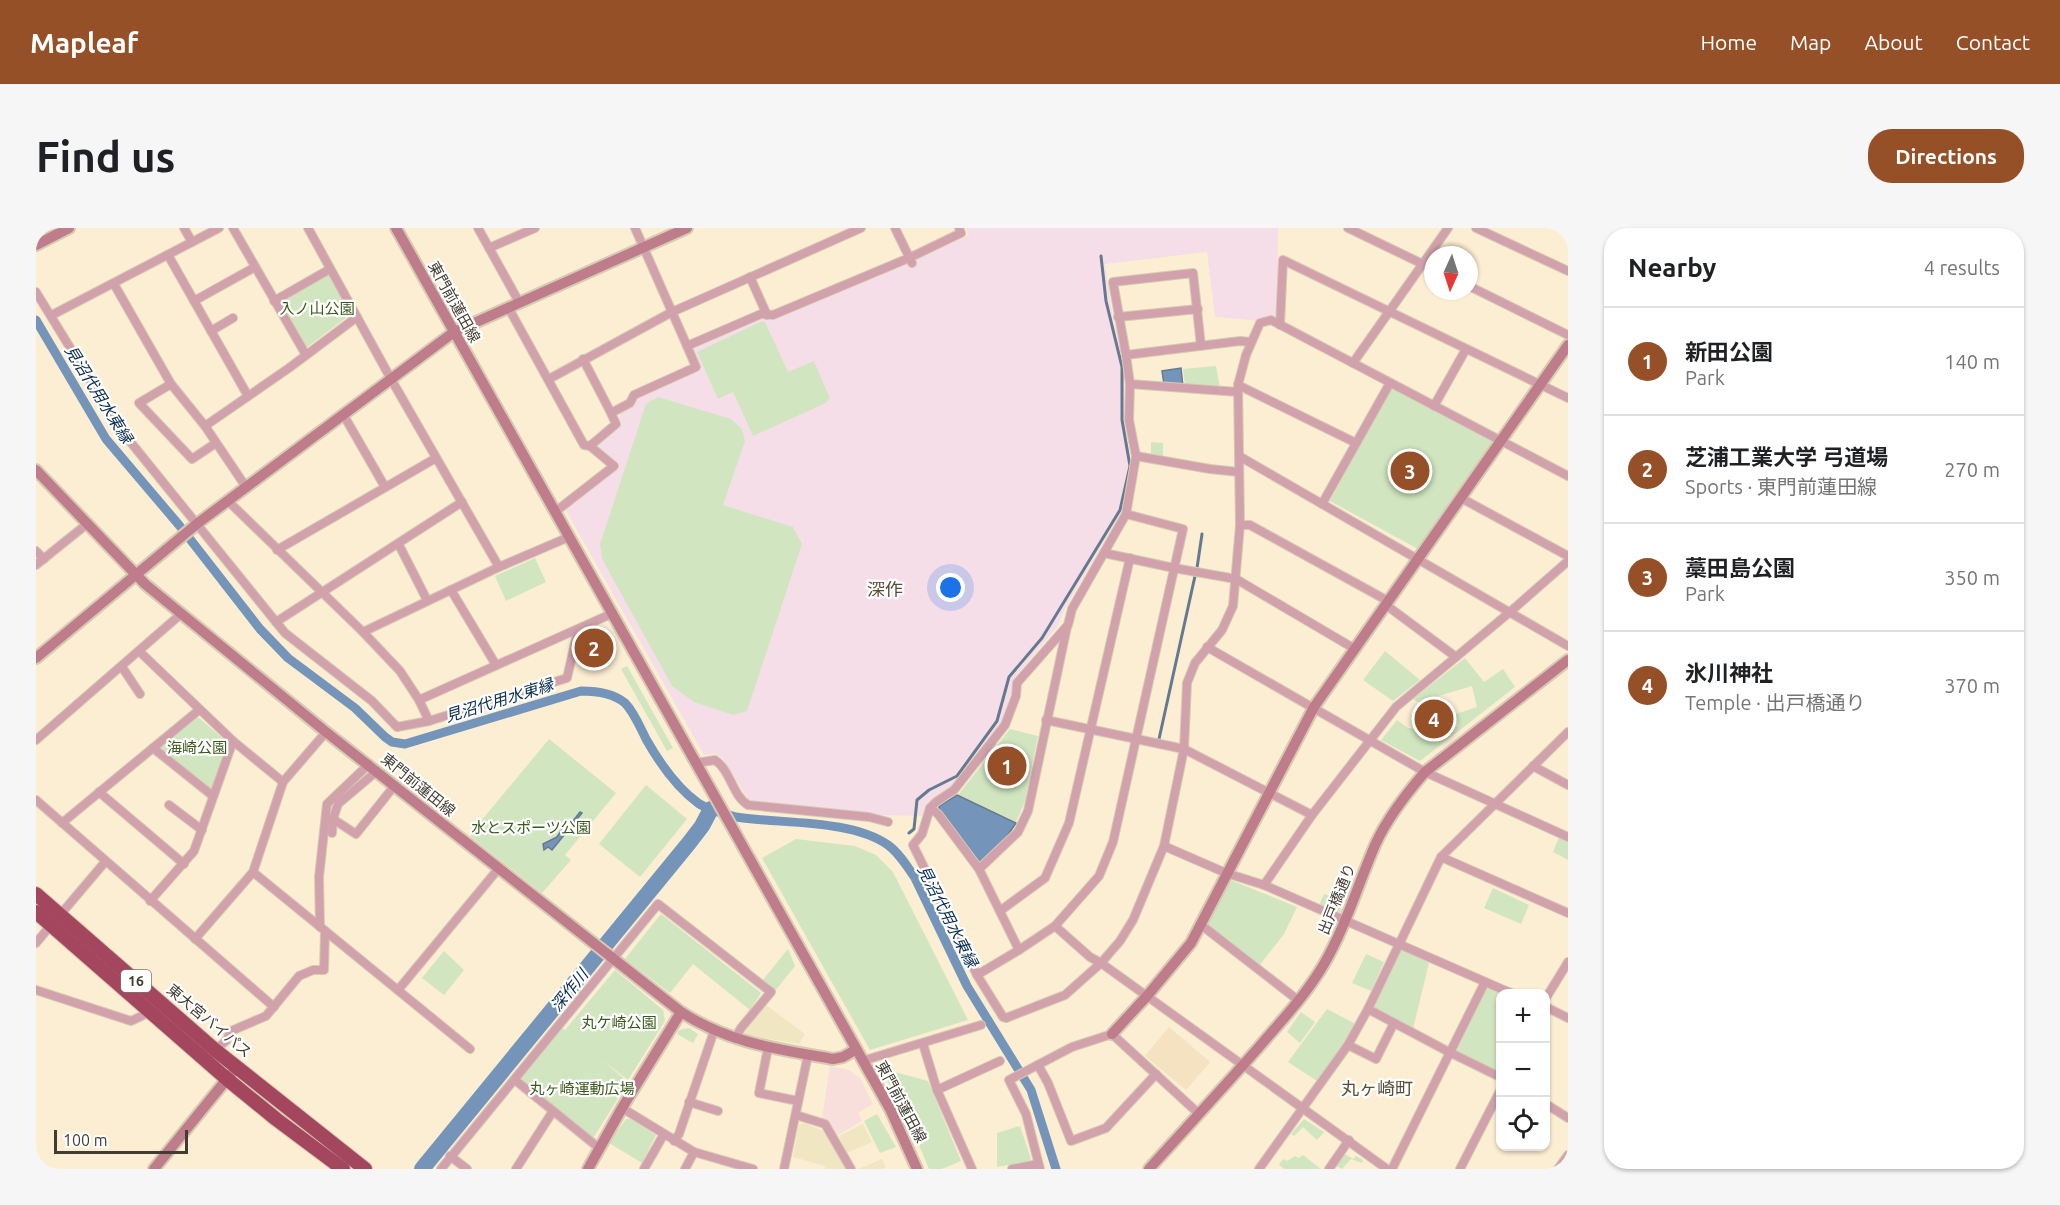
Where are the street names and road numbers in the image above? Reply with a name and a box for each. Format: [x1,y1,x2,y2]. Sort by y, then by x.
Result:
street label: 東門前蓮田線 [425,258,484,345]
street label: 東門前蓮田線 [378,750,459,820]
street label: 出戸橋通り [1315,861,1358,937]
road number: 16 [121,970,151,992]
street label: 東大宮バイパス [164,980,255,1061]
street label: 東門前蓮田線 [873,1058,930,1145]

